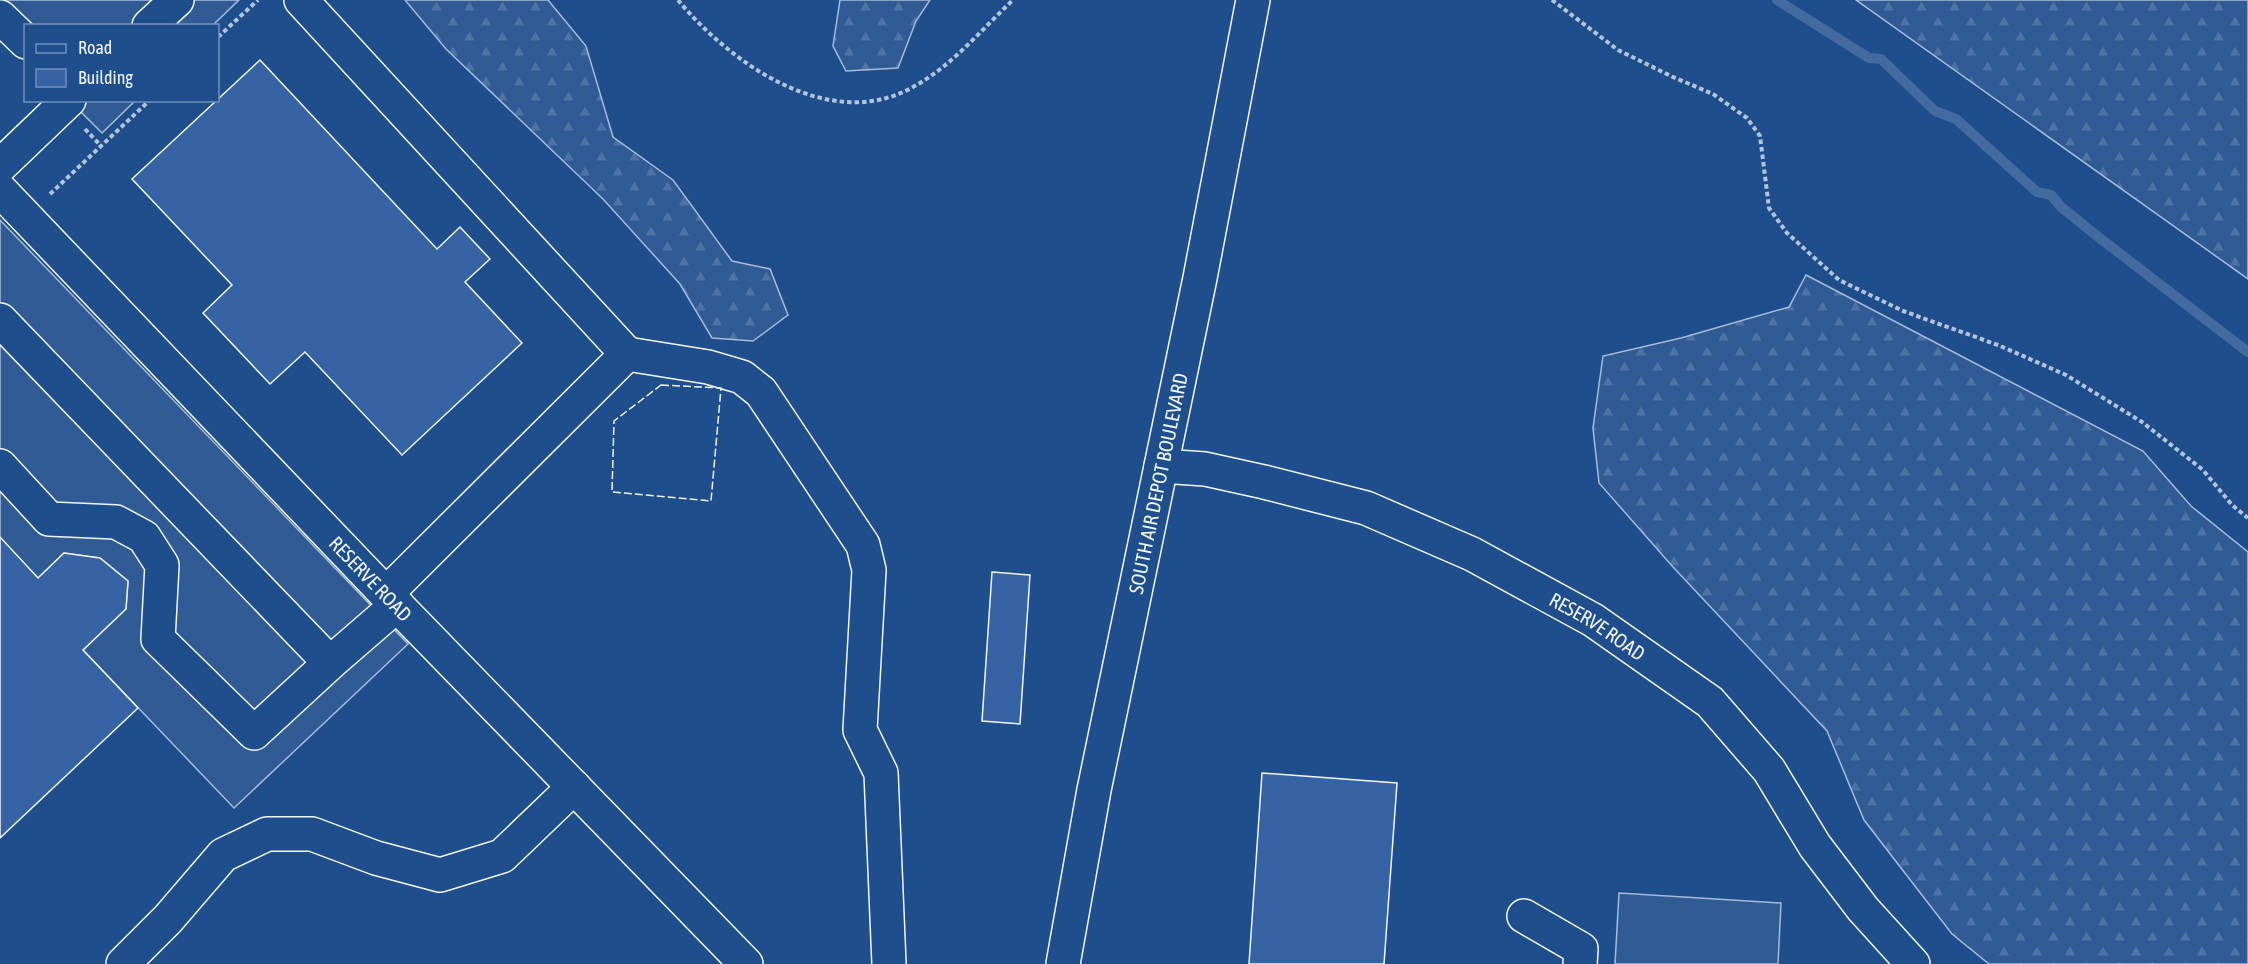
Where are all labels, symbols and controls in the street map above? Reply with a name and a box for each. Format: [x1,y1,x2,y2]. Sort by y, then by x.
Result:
legend [24,24,219,102]
text: Road [78,37,112,58]
text: Building [78,67,133,88]
street label: SOUTH AIR DEPOT BOULEVARD [1123,371,1192,596]
street label: RESERVE ROAD [325,531,417,625]
street label: RESERVE ROAD [1546,587,1650,665]

